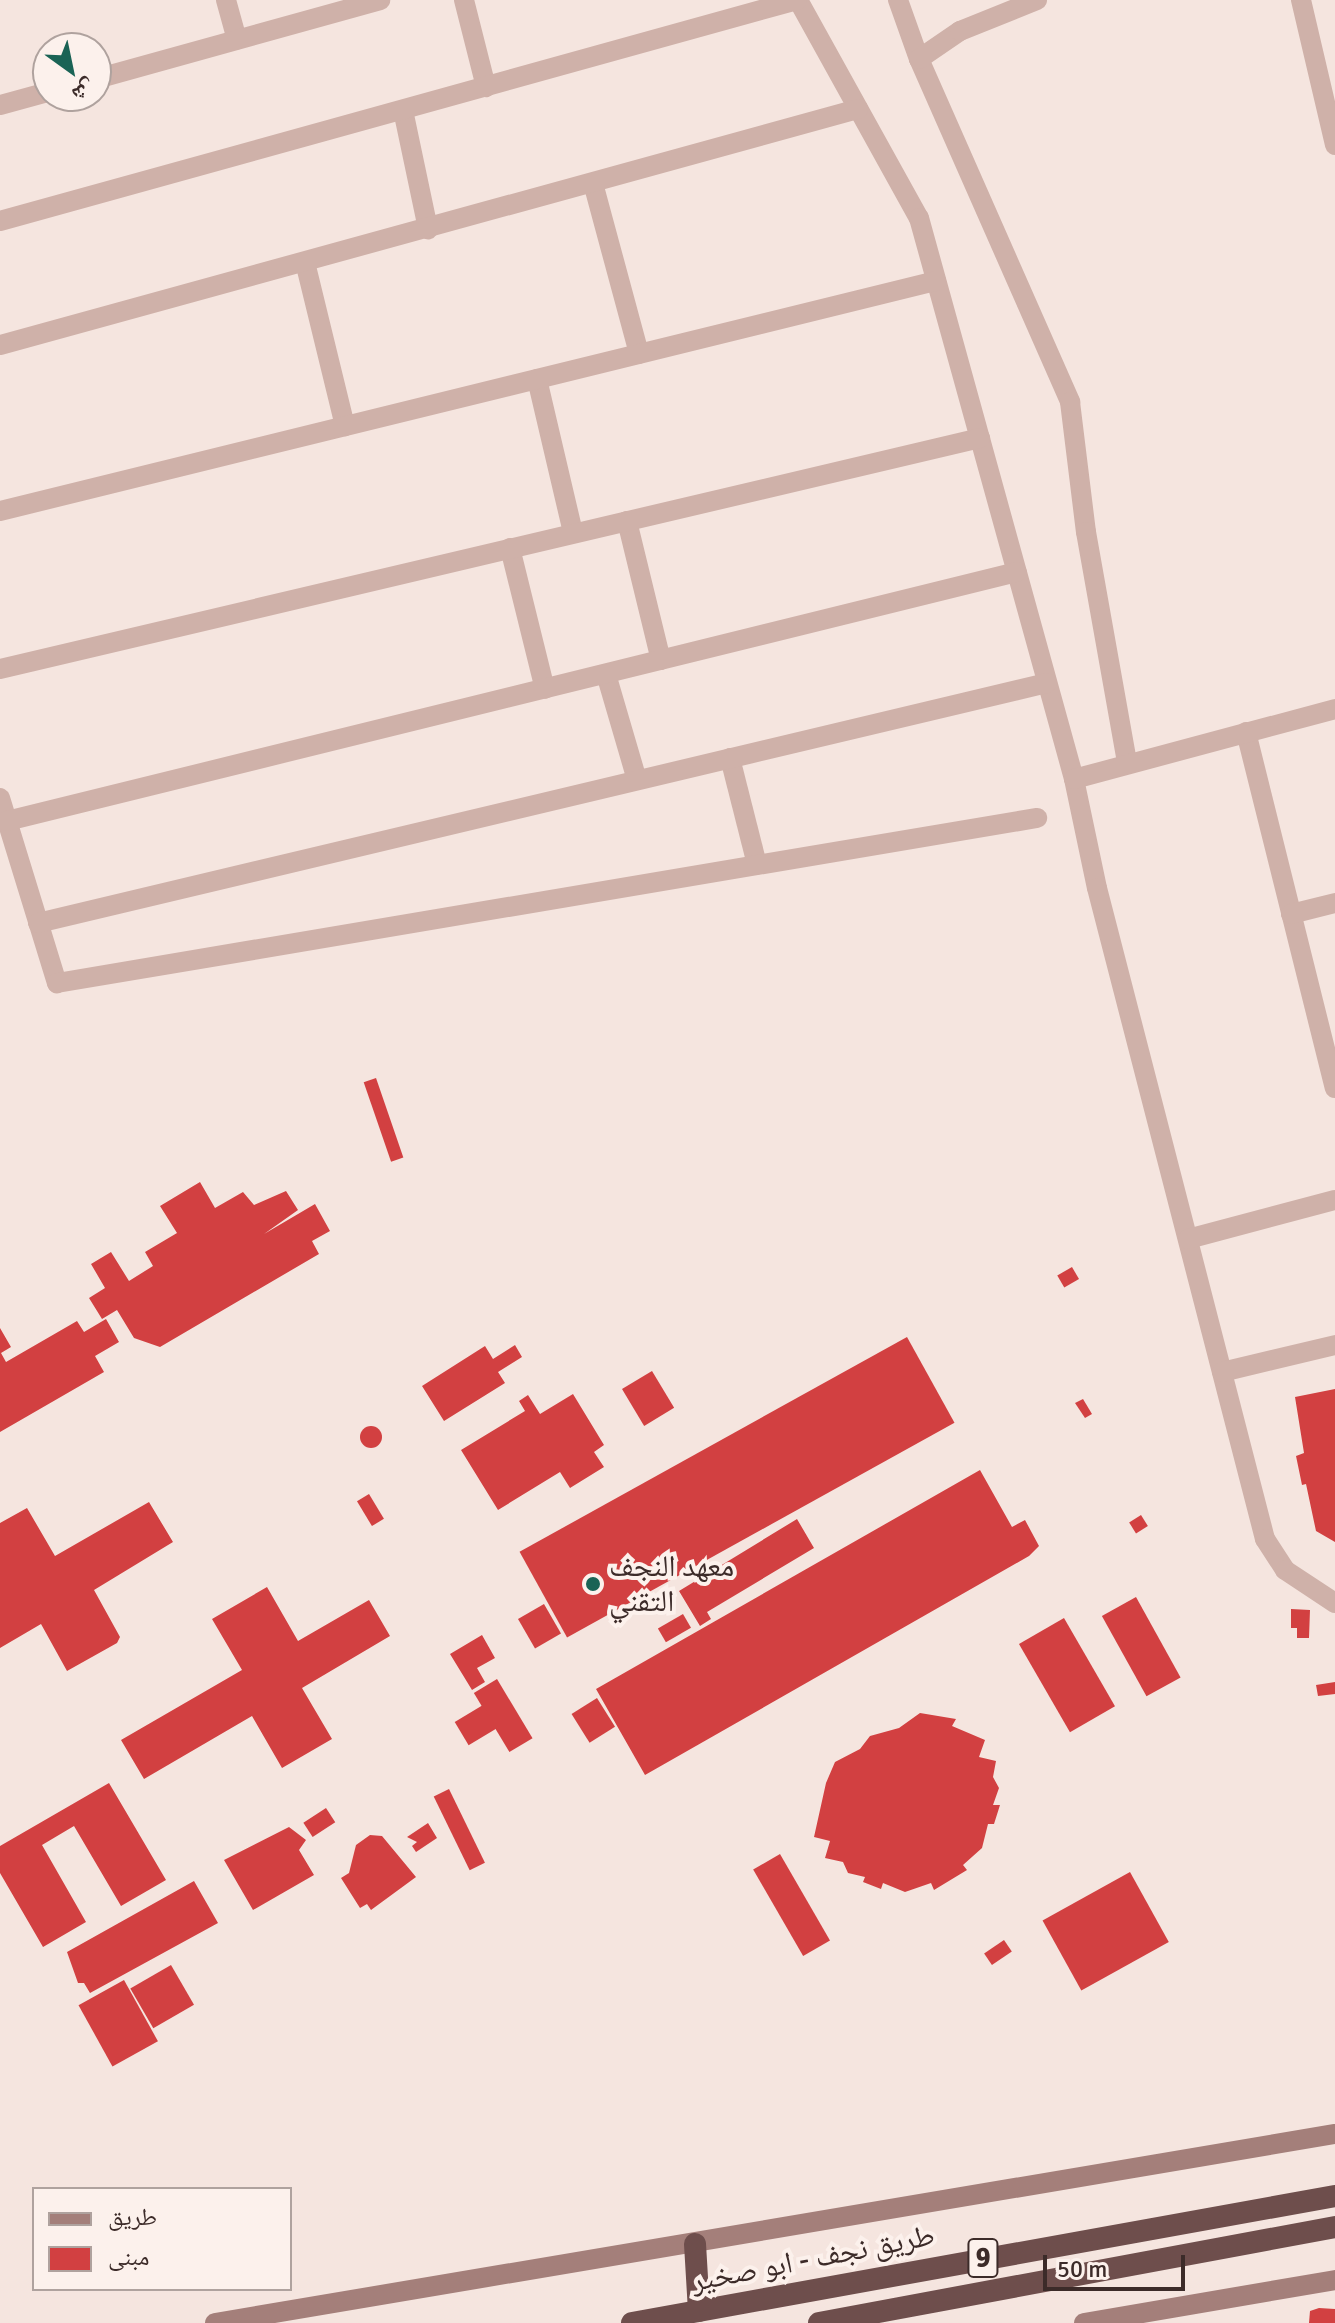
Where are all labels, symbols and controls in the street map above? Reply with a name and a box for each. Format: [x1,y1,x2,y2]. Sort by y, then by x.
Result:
north arrow [32,32,112,112]
text: ش [67,73,101,109]
place label: معهد النجف التقني [609,1549,734,1620]
marker: معهد النجف التقني [584,1575,602,1593]
legend [32,2187,292,2291]
text: طريق [108,2202,157,2232]
street label: طريق نجف - ابو صخير [688,2218,938,2300]
road number: 9 [967,2234,999,2282]
scale bar [1047,2239,1189,2289]
text: مبنى [108,2242,149,2272]
text: 50 m [1057,2254,1107,2284]

